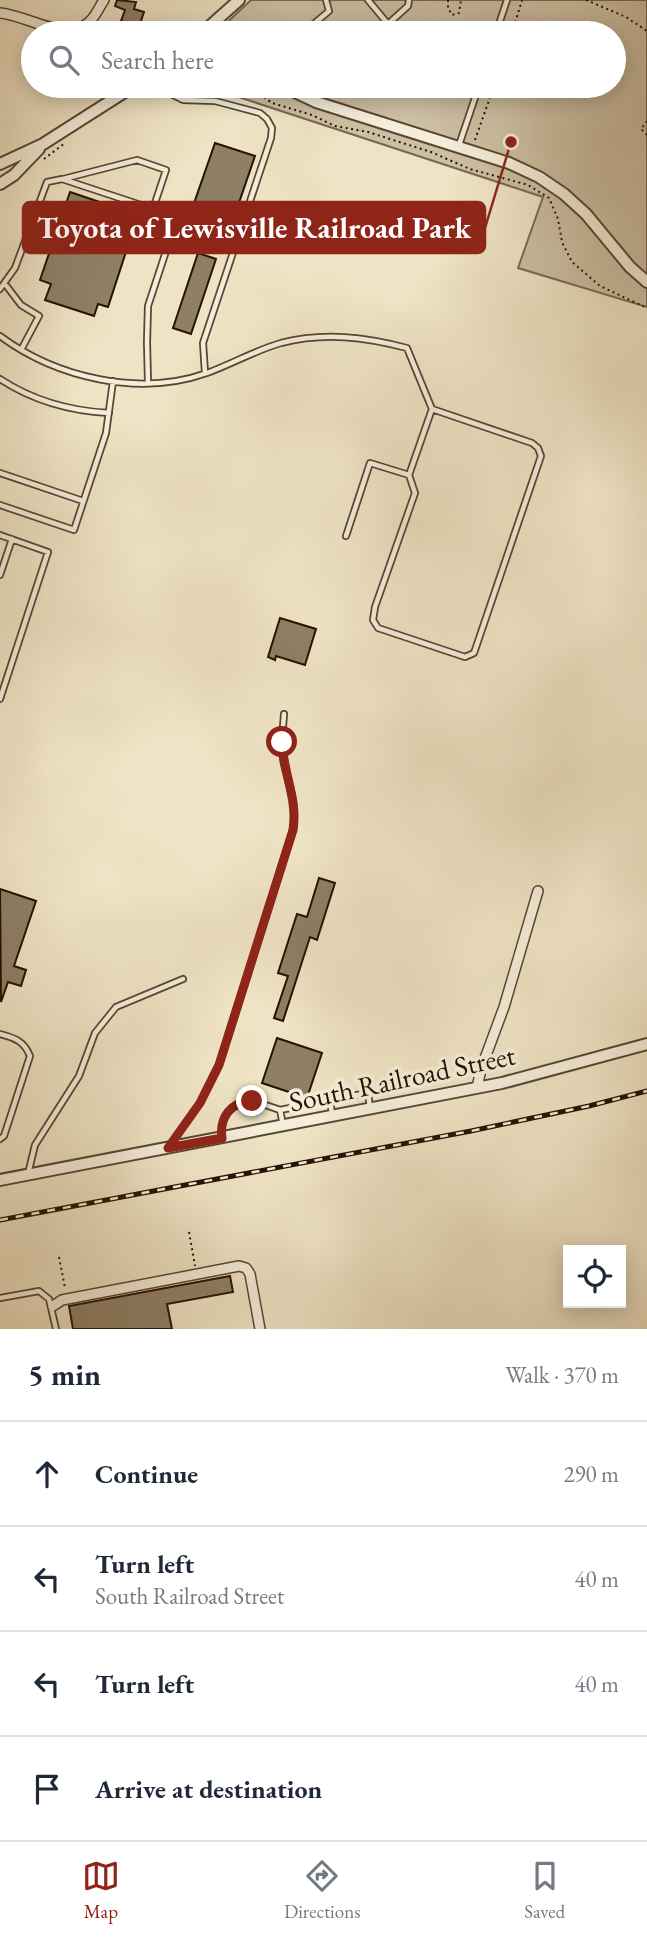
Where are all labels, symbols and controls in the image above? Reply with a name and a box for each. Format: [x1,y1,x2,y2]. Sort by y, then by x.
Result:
search box [21,21,626,98]
icon: search [45,41,83,79]
text: Search here [101,43,214,77]
callout: Toyota of Lewisville Railroad Park [23,202,485,253]
text: Toyota of Lewisville Railroad Park [37,208,472,247]
route start [266,726,297,757]
street label: South Railroad Street [286,1036,519,1120]
route end [236,1085,267,1116]
map controls [563,1245,626,1308]
button: locate [563,1245,626,1308]
text: 5 min [28,1355,101,1394]
text: Walk · 370 m [505,1360,619,1390]
icon: ahead [28,1455,66,1493]
text: Continue [95,1457,198,1491]
text: 290 m [563,1459,619,1489]
text: Turn left [95,1547,194,1581]
icon: left [28,1560,66,1598]
text: 40 m [574,1564,619,1594]
text: South Railroad Street [95,1581,284,1611]
icon: left [28,1665,66,1703]
text: Turn left [95,1667,194,1701]
text: 40 m [574,1669,619,1699]
icon: arrive [28,1770,66,1808]
text: Arrive at destination [95,1772,322,1806]
tab: Map [82,1857,120,1924]
tab: Directions [284,1857,360,1924]
tab: Saved [524,1857,565,1924]

